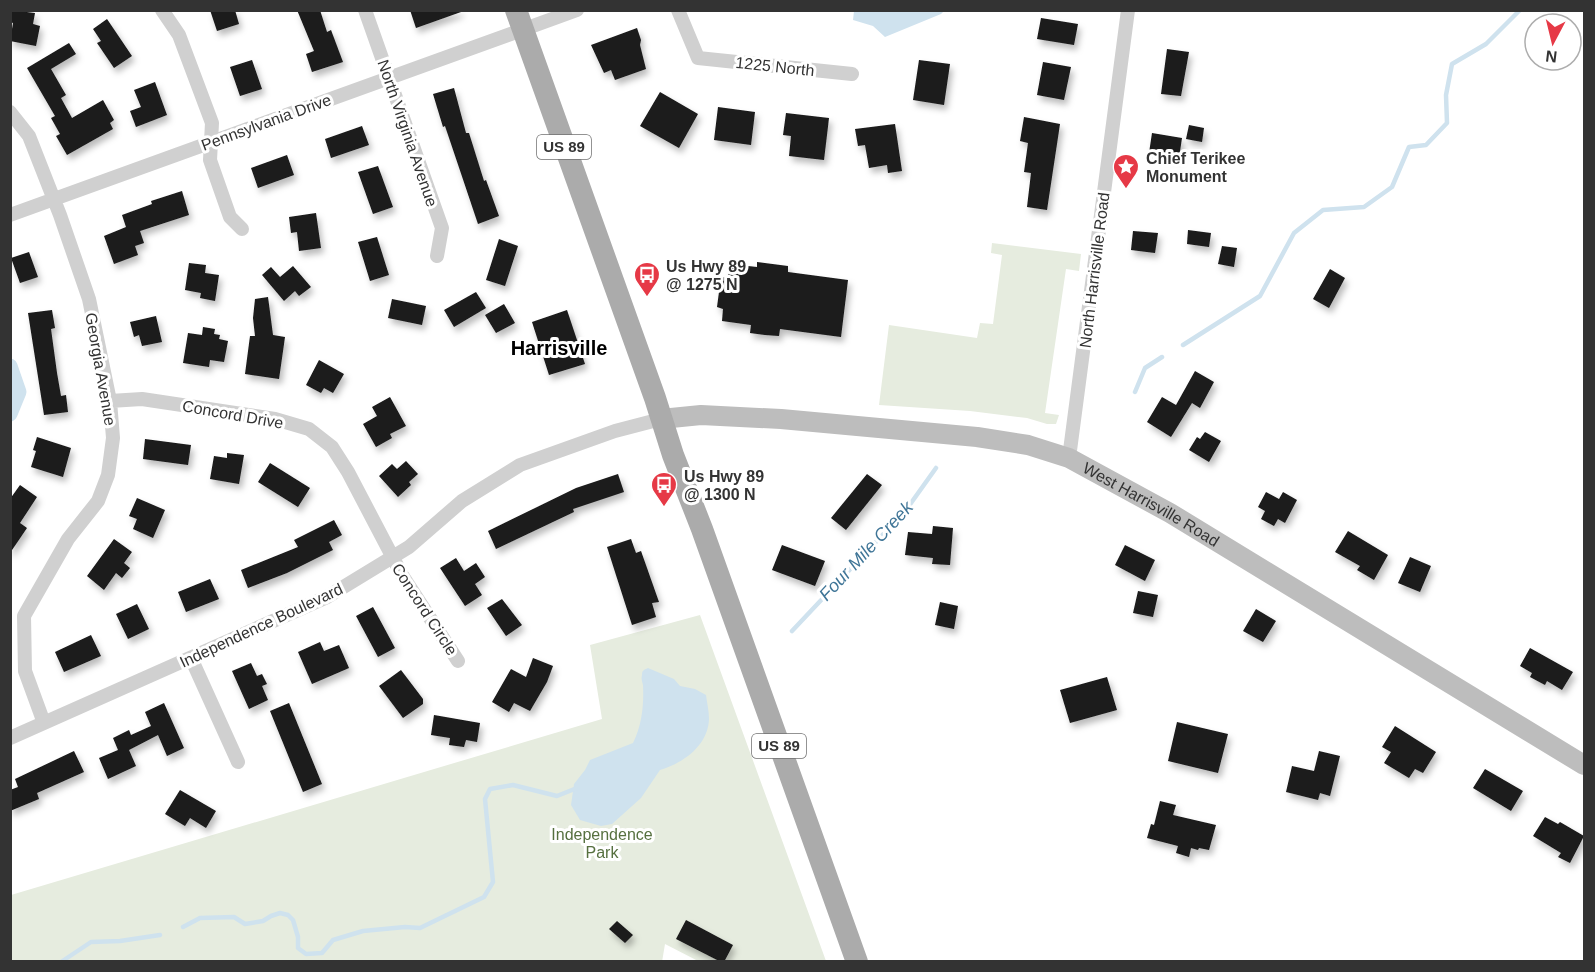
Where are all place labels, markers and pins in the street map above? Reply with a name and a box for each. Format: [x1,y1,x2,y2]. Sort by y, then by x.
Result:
place label: Chief Terikee Monument [1146,150,1245,185]
place icon: Chief Terikee Monument [1111,152,1141,190]
place label: Us Hwy 89 @ 1275 N [666,258,746,293]
bus stop icon: Us Hwy 89 @ 1275 N [632,260,662,298]
place label: Us Hwy 89 @ 1300 N [684,468,764,503]
bus stop icon: Us Hwy 89 @ 1300 N [649,470,679,508]

